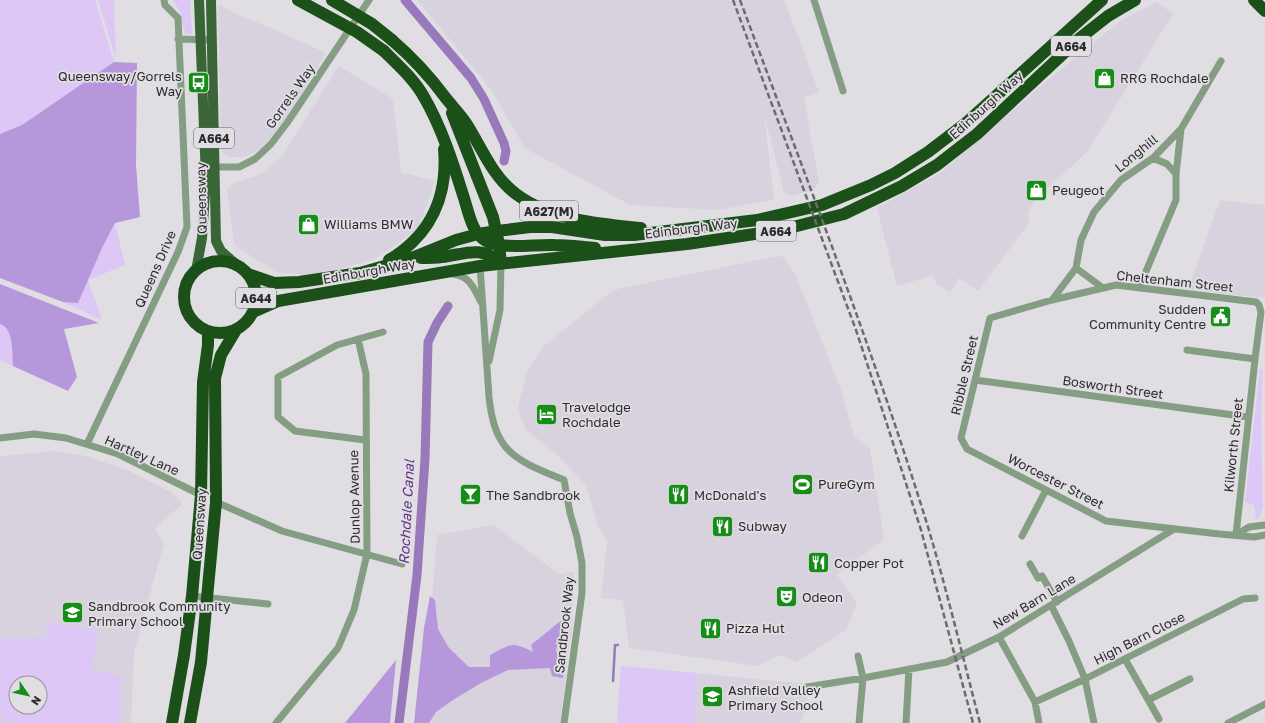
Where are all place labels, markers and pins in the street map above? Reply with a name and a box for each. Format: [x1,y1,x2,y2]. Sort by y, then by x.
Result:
shop icon: RRG Rochdale [1091,65,1117,91]
place label: Queensway/Gorrels Way [58,68,183,99]
bus stop icon: Queensway/Gorrels Way [185,70,211,96]
place label: RRG Rochdale [1120,70,1209,86]
shop icon: Peugeot [1023,177,1049,203]
place label: Peugeot [1052,182,1104,198]
shop icon: Williams BMW [295,211,321,237]
place label: Williams BMW [324,216,414,232]
place label: Sudden Community Centre [1089,301,1206,332]
public building icon: Sudden Community Centre [1208,303,1234,329]
place label: Travelodge Rochdale [562,399,631,430]
hotel icon: Travelodge Rochdale [533,401,559,427]
sports icon: PureGym [789,471,815,497]
place label: PureGym [818,476,875,492]
bar icon: The Sandbrook [458,482,484,508]
restaurant icon: McDonald's [665,482,691,508]
place label: The Sandbrook [486,487,581,503]
place label: McDonald's [694,487,766,503]
restaurant icon: Subway [709,513,735,539]
place label: Subway [738,518,787,534]
restaurant icon: Copper Pot [805,550,831,576]
place label: Copper Pot [834,555,904,571]
theatre icon: Odeon [773,584,799,610]
place label: Odeon [802,589,843,605]
place label: Sandbrook Community Primary School [88,598,231,629]
school or university icon: Sandbrook Community Primary School [59,600,85,626]
restaurant icon: Pizza Hut [698,615,724,641]
place label: Pizza Hut [726,620,785,636]
place label: Ashfield Valley Primary School [728,682,823,713]
school or university icon: Ashfield Valley Primary School [700,684,726,710]

